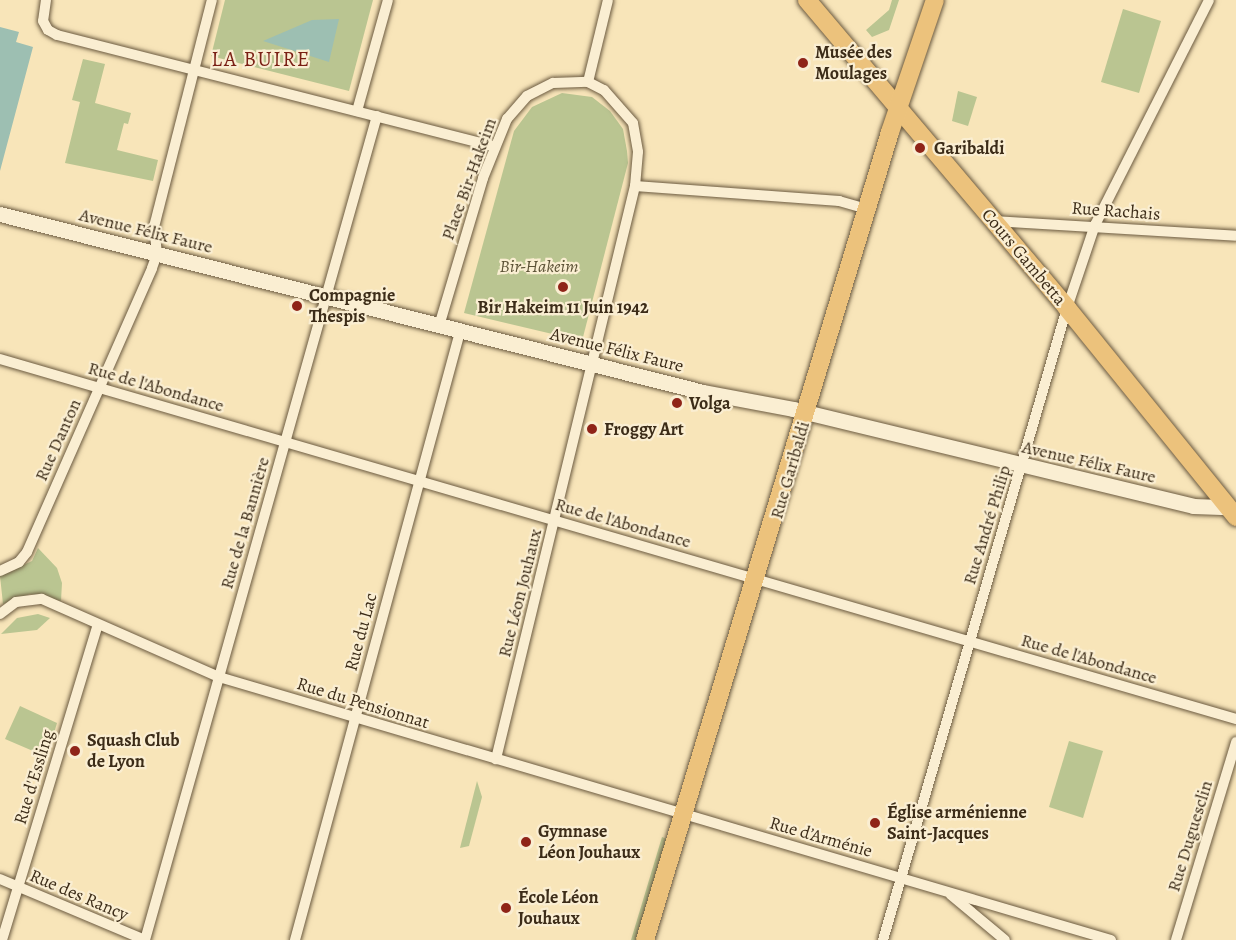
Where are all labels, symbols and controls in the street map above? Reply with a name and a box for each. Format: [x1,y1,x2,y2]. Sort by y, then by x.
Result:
place label: Musée des Moulages [815,42,892,84]
district label: LA BUIRE [211,46,311,72]
marker: Musée des Moulages [796,56,810,70]
street label: Place Bir-Hakeim [437,115,501,243]
place label: Garibaldi [934,137,1005,159]
marker: Garibaldi [911,139,929,157]
street label: Rue Rachais [1071,197,1161,225]
street label: Avenue Félix Faure [77,204,215,258]
street label: Cours Gambetta [977,204,1071,310]
park label: Bir-Hakeim [500,255,578,277]
marker: Bir Hakeim 11 Juin 1942 [556,280,570,294]
place label: Compagnie Thespis [309,285,395,328]
place label: Bir Hakeim 11 Juin 1942 [477,296,649,318]
marker: Compagnie Thespis [290,299,304,313]
street label: Avenue Félix Faure [548,323,686,377]
street label: Rue de l'Abondance [86,357,226,417]
place label: Volga [689,392,731,414]
street label: Rue Danton [30,396,86,484]
marker: Volga [670,396,684,410]
place label: Froggy Art [604,418,684,440]
street label: Rue Garibaldi [766,419,814,521]
marker: Froggy Art [585,422,599,436]
street label: Avenue Félix Faure [1020,436,1158,488]
street label: Rue de la Bannière [216,455,274,591]
street label: Rue André Philip [959,463,1015,587]
street label: Rue de l'Abondance [553,493,693,553]
street label: Rue Léon Jouhaux [494,527,546,659]
street label: Rue du Lac [340,591,382,673]
street label: Rue de l'Abondance [1019,629,1159,689]
street label: Rue du Pensionnat [294,673,432,733]
street label: Rue d'Essling [9,727,59,827]
place label: Squash Club de Lyon [87,730,179,772]
marker: Squash Club de Lyon [68,744,82,758]
street label: Rue Duguesclin [1163,778,1217,894]
place label: Église arménienne Saint-Jacques [887,802,1027,844]
street label: Rue d’Arménie [767,812,875,862]
marker: Église arménienne Saint-Jacques [868,816,882,830]
place label: Gymnase Léon Jouhaux [538,821,640,864]
marker: Gymnase Léon Jouhaux [519,835,533,849]
street label: Rue des Rancy [26,865,132,925]
place label: École Léon Jouhaux [518,887,599,930]
marker: École Léon Jouhaux [499,901,513,915]

